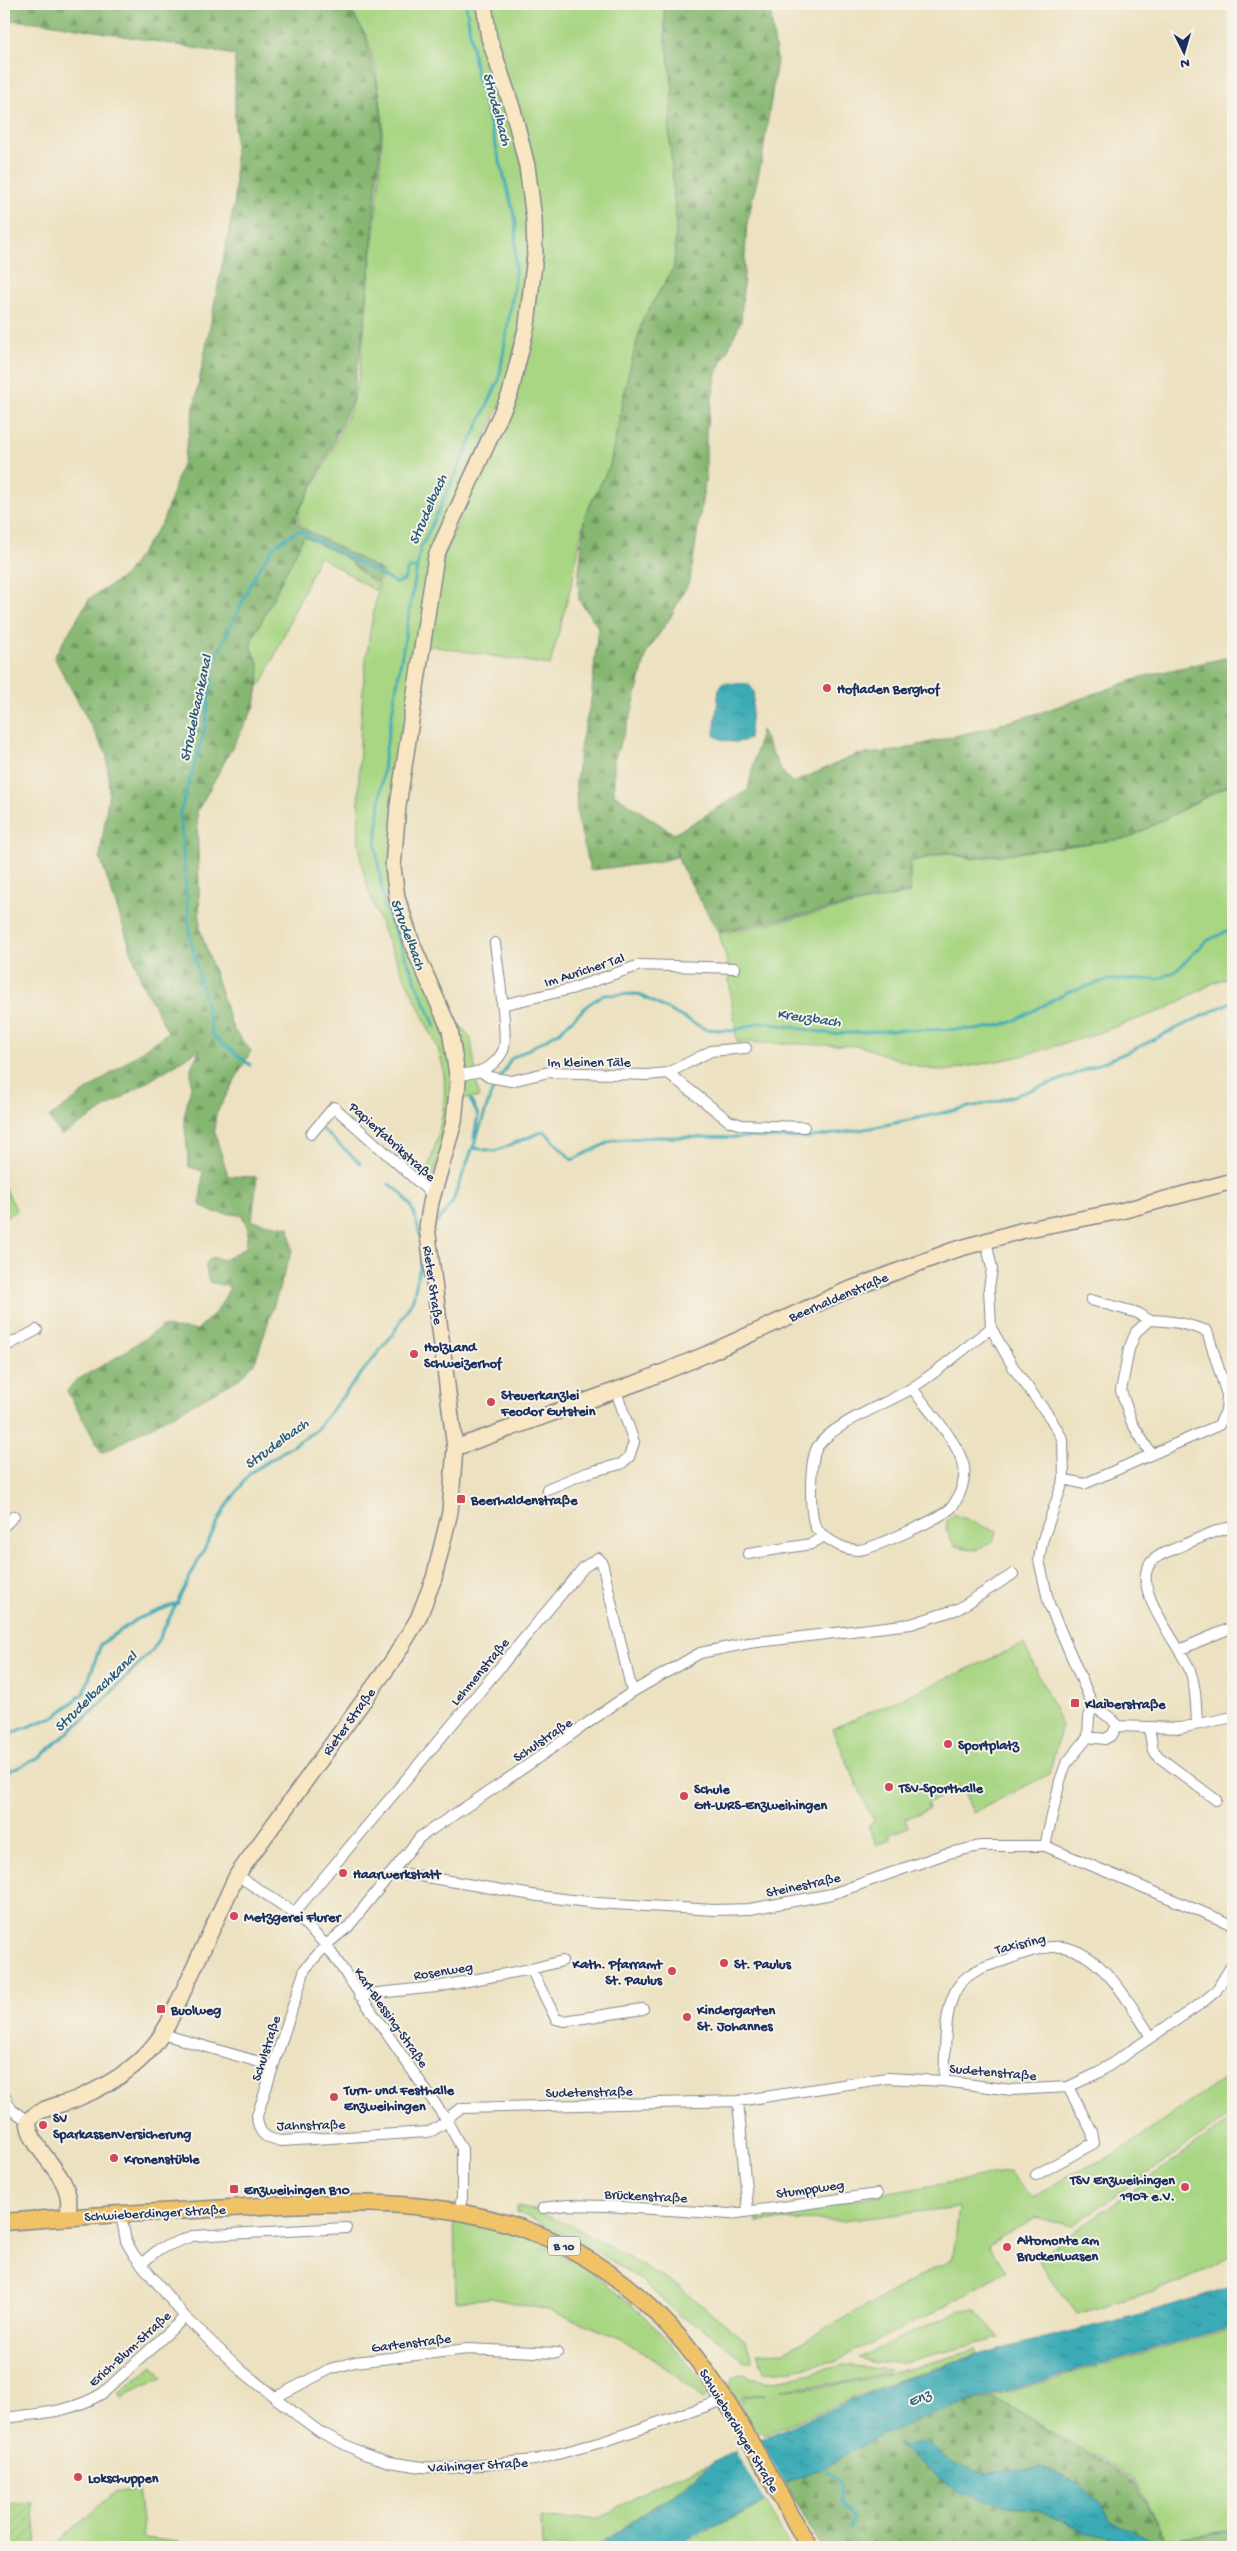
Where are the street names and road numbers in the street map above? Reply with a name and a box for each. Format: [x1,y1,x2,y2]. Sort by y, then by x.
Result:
street label: Im Auricher Tal [542,950,627,992]
street label: Im kleinen Täle [547,1055,632,1072]
street label: Papierfabrikstraße [344,1099,439,1187]
street label: Rieter Straße [418,1245,446,1327]
street label: Beerhaldenstraße [786,1269,892,1327]
street label: Lehmenstraße [448,1635,515,1710]
street label: Rieter Straße [320,1685,381,1760]
street label: Schulstraße [511,1715,577,1767]
street label: Steinestraße [765,1870,843,1903]
street label: Taxisring [993,1931,1048,1960]
street label: Rosenweg [413,1959,474,1986]
street label: Karl-Blessing-Straße [349,1965,431,2072]
street label: Schulstraße [249,2013,286,2084]
street label: Sudetenstraße [948,2061,1038,2086]
street label: Sudetenstraße [545,2084,634,2103]
street label: Jahnstraße [277,2117,346,2136]
street label: Stumppweg [775,2177,845,2204]
street label: Brückenstraße [603,2187,688,2208]
street label: Schwieberdinger Straße [84,2202,227,2227]
road number: B 10 [548,2236,580,2256]
street label: Erich-Blum-Straße [86,2308,176,2391]
street label: Gartenstraße [370,2331,453,2358]
street label: Schwieberdinger Straße [694,2366,782,2497]
street label: Vaihinger Straße [427,2455,529,2478]

